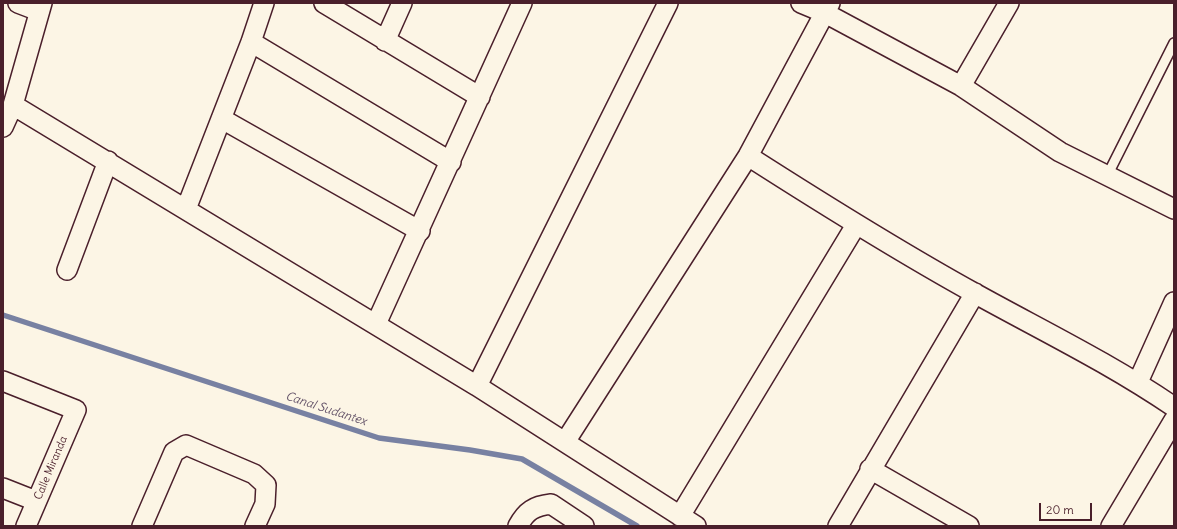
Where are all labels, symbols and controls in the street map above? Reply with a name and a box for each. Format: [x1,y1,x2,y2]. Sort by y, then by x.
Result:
water label: Canal Sudantex [284,389,368,429]
street label: Calle Miranda [32,434,70,502]
scale bar [1041,495,1094,521]
text: 20 m [1046,502,1074,517]

